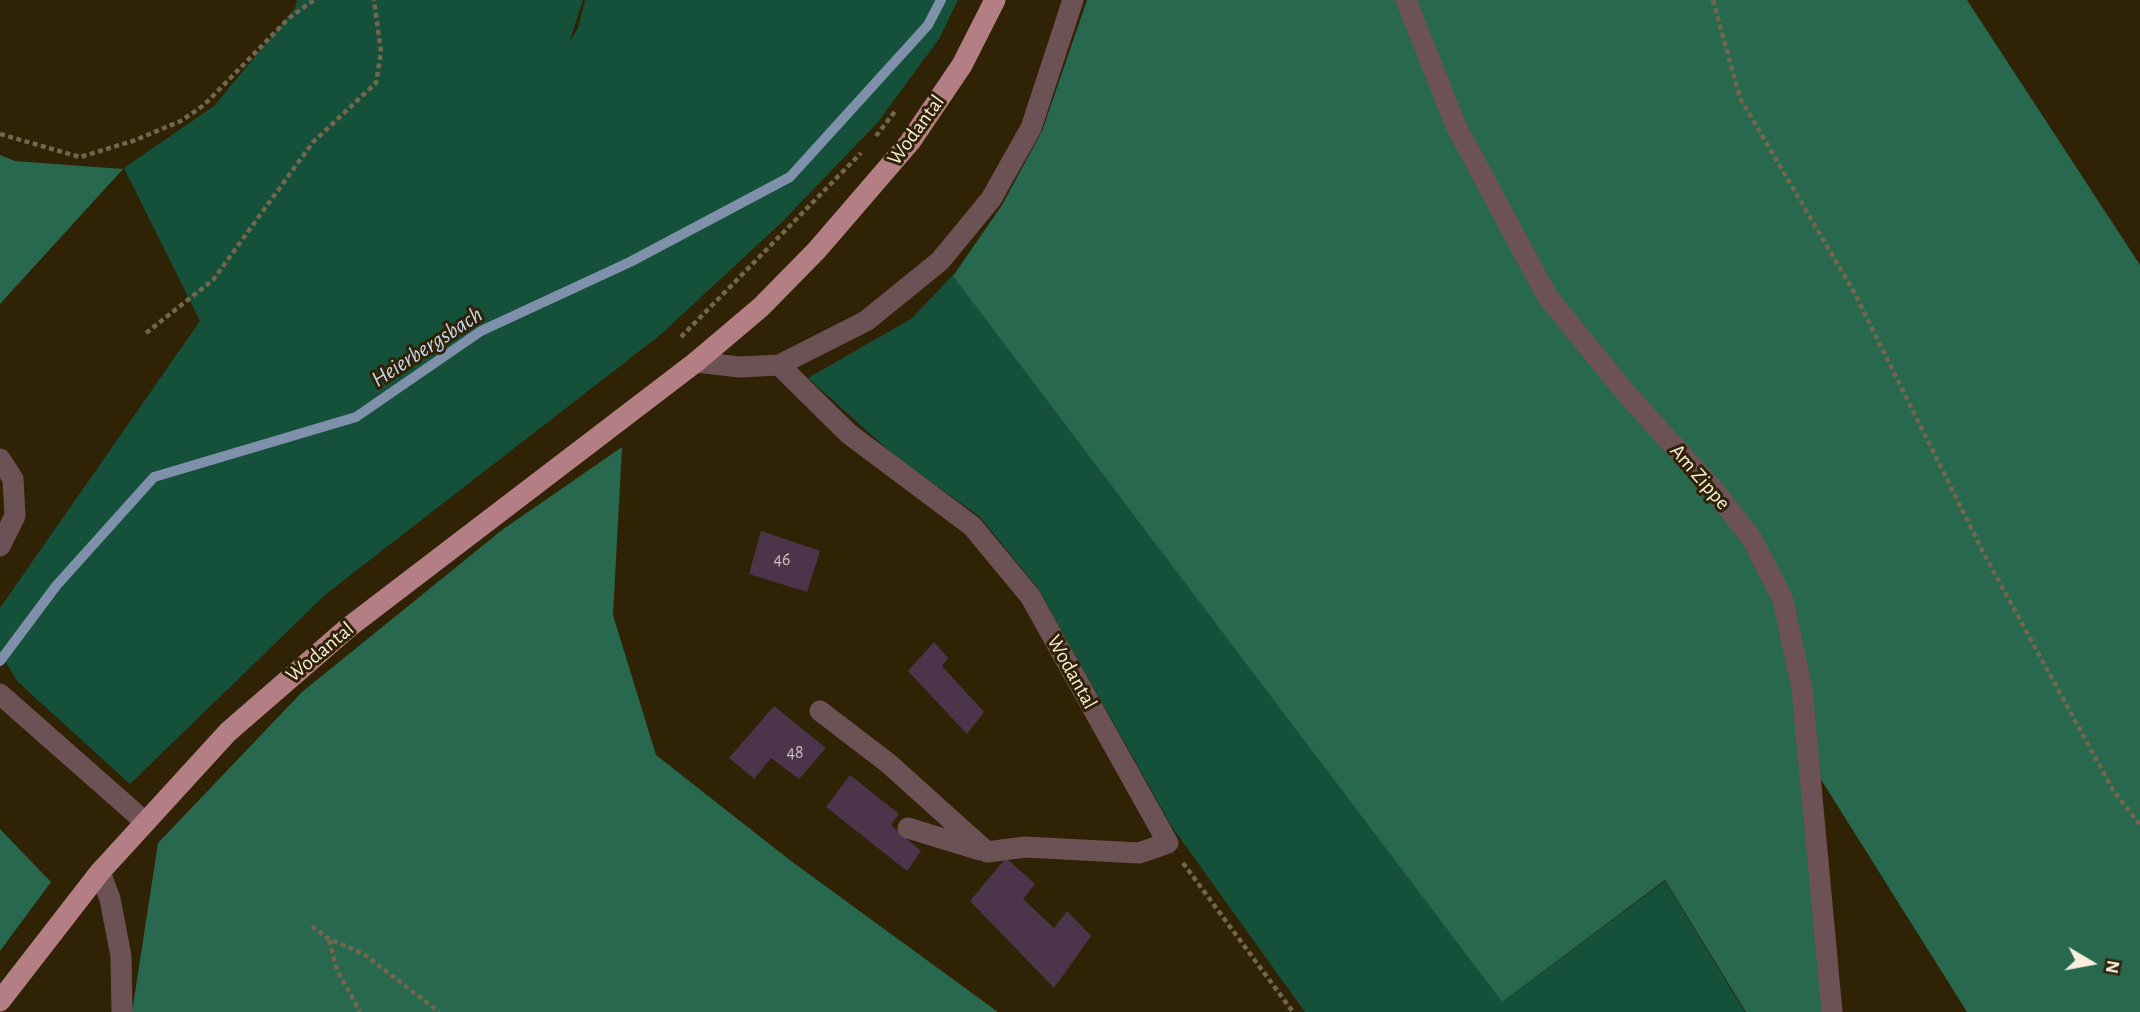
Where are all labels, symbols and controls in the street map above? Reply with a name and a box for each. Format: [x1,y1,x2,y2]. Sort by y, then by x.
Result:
street label: Wodantal [882,90,950,170]
water label: Heierbergsbach [366,301,488,393]
street label: Am Zippe [1664,439,1736,515]
house number: 46 [773,549,791,571]
street label: Wodantal [281,616,359,688]
street label: Wodantal [1041,630,1103,714]
house number: 48 [786,742,804,764]
north arrow [2056,928,2126,998]
text: N [2102,959,2123,975]

